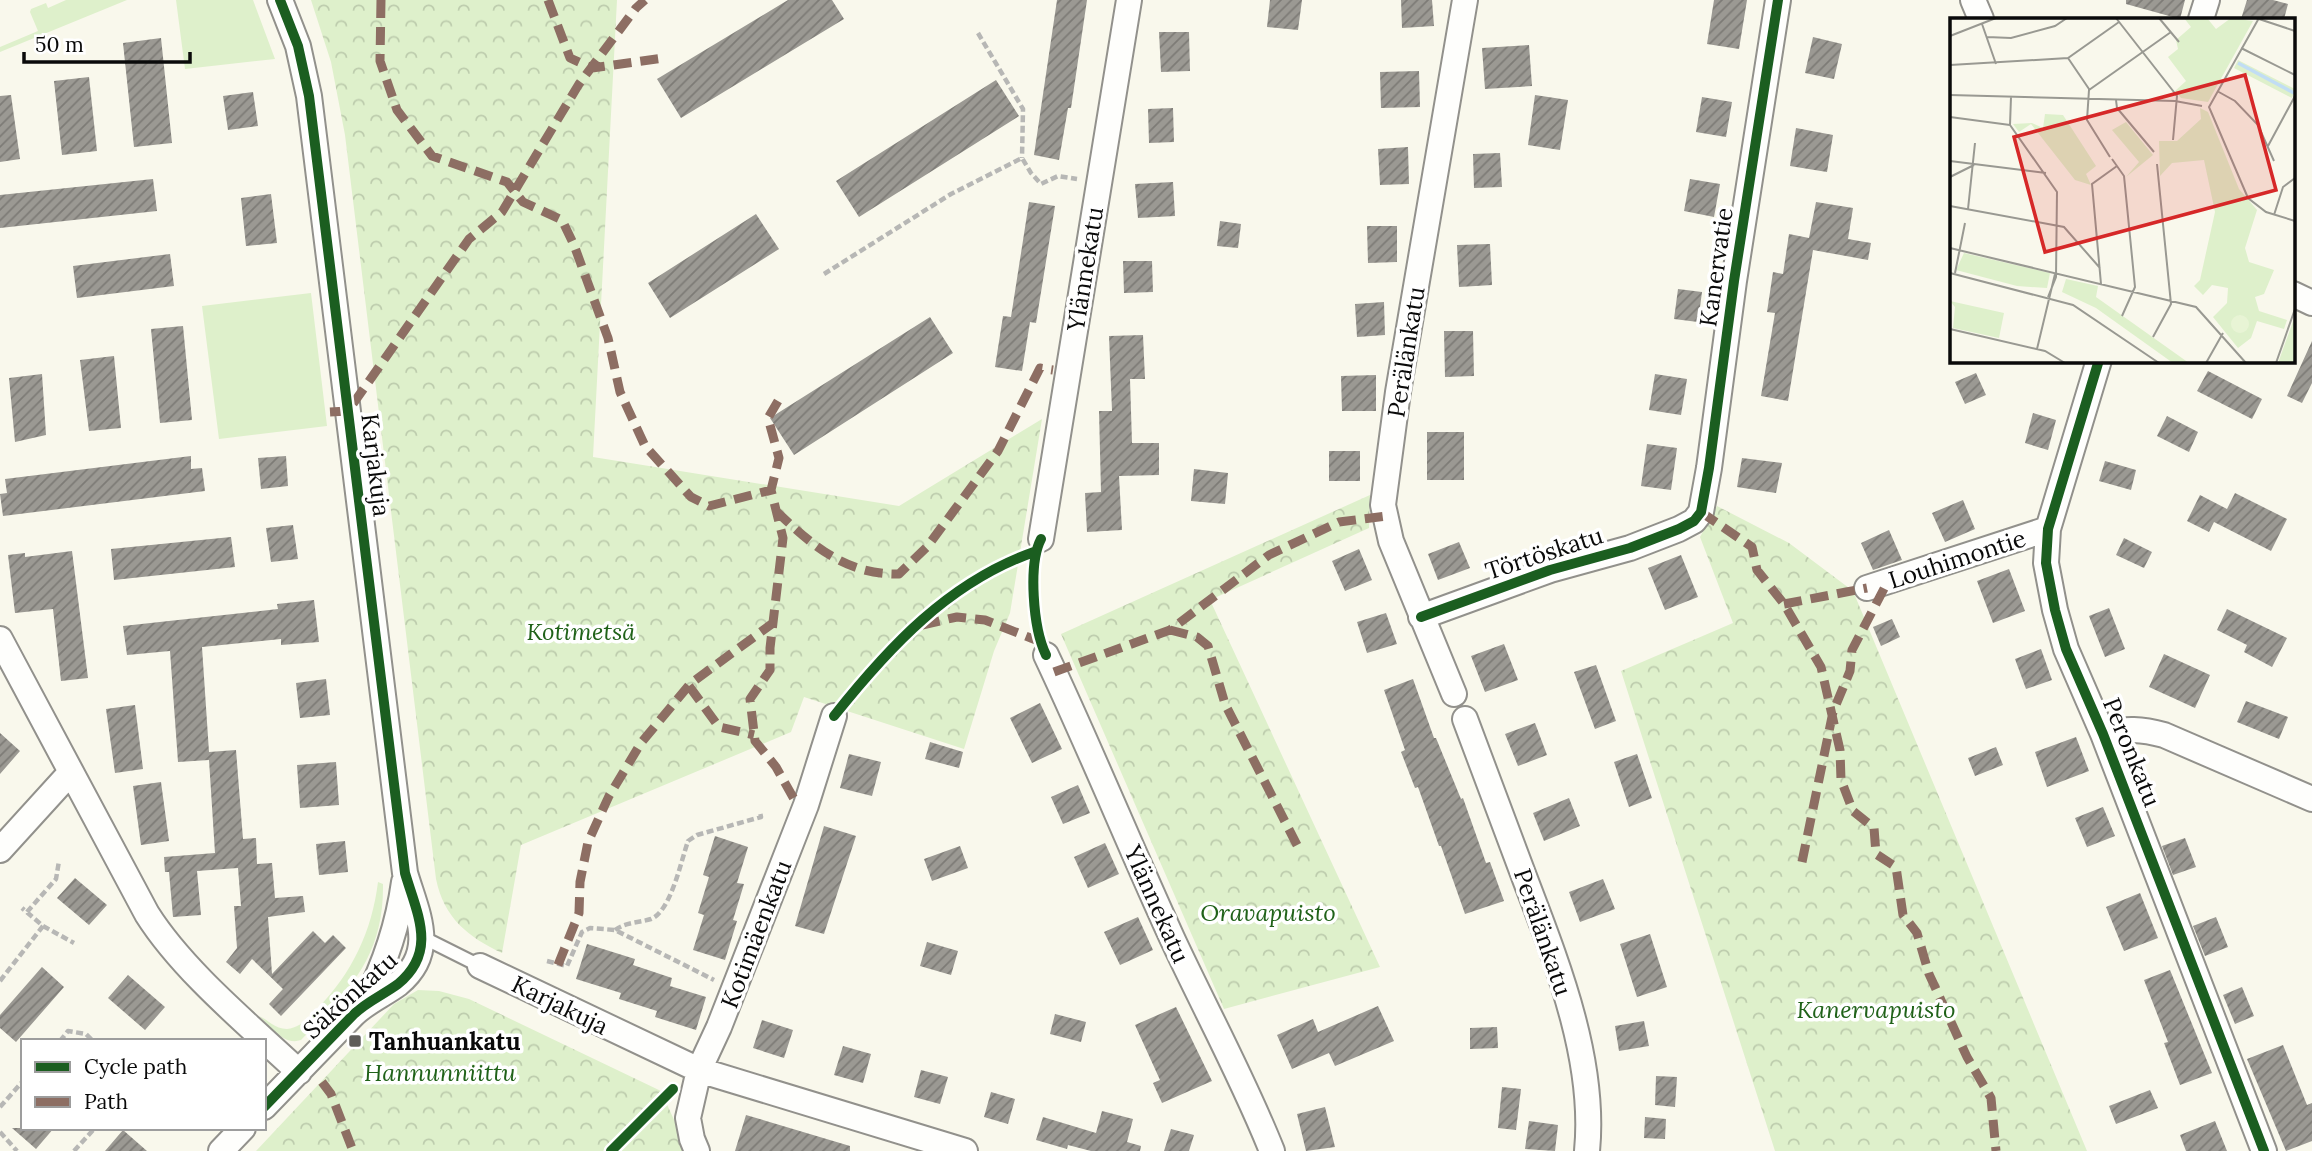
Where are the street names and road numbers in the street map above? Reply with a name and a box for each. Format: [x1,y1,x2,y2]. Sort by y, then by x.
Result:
street label: Ylännekatu [1060,205,1110,334]
street label: Kanervatie [1692,205,1740,329]
street label: Perälänkatu [1380,284,1432,420]
street label: Karjakuja [354,412,398,518]
street label: Törtöskatu [1481,519,1607,587]
street label: Louhimontie [1885,522,2029,596]
street label: Peronkatu [2096,693,2168,811]
street label: Ylännekatu [1117,839,1197,968]
street label: Kotimäenkatu [714,856,798,1012]
street label: Perälänkatu [1507,864,1579,1000]
street label: Säkönkatu [297,945,403,1045]
street label: Karjakuja [507,968,613,1042]

